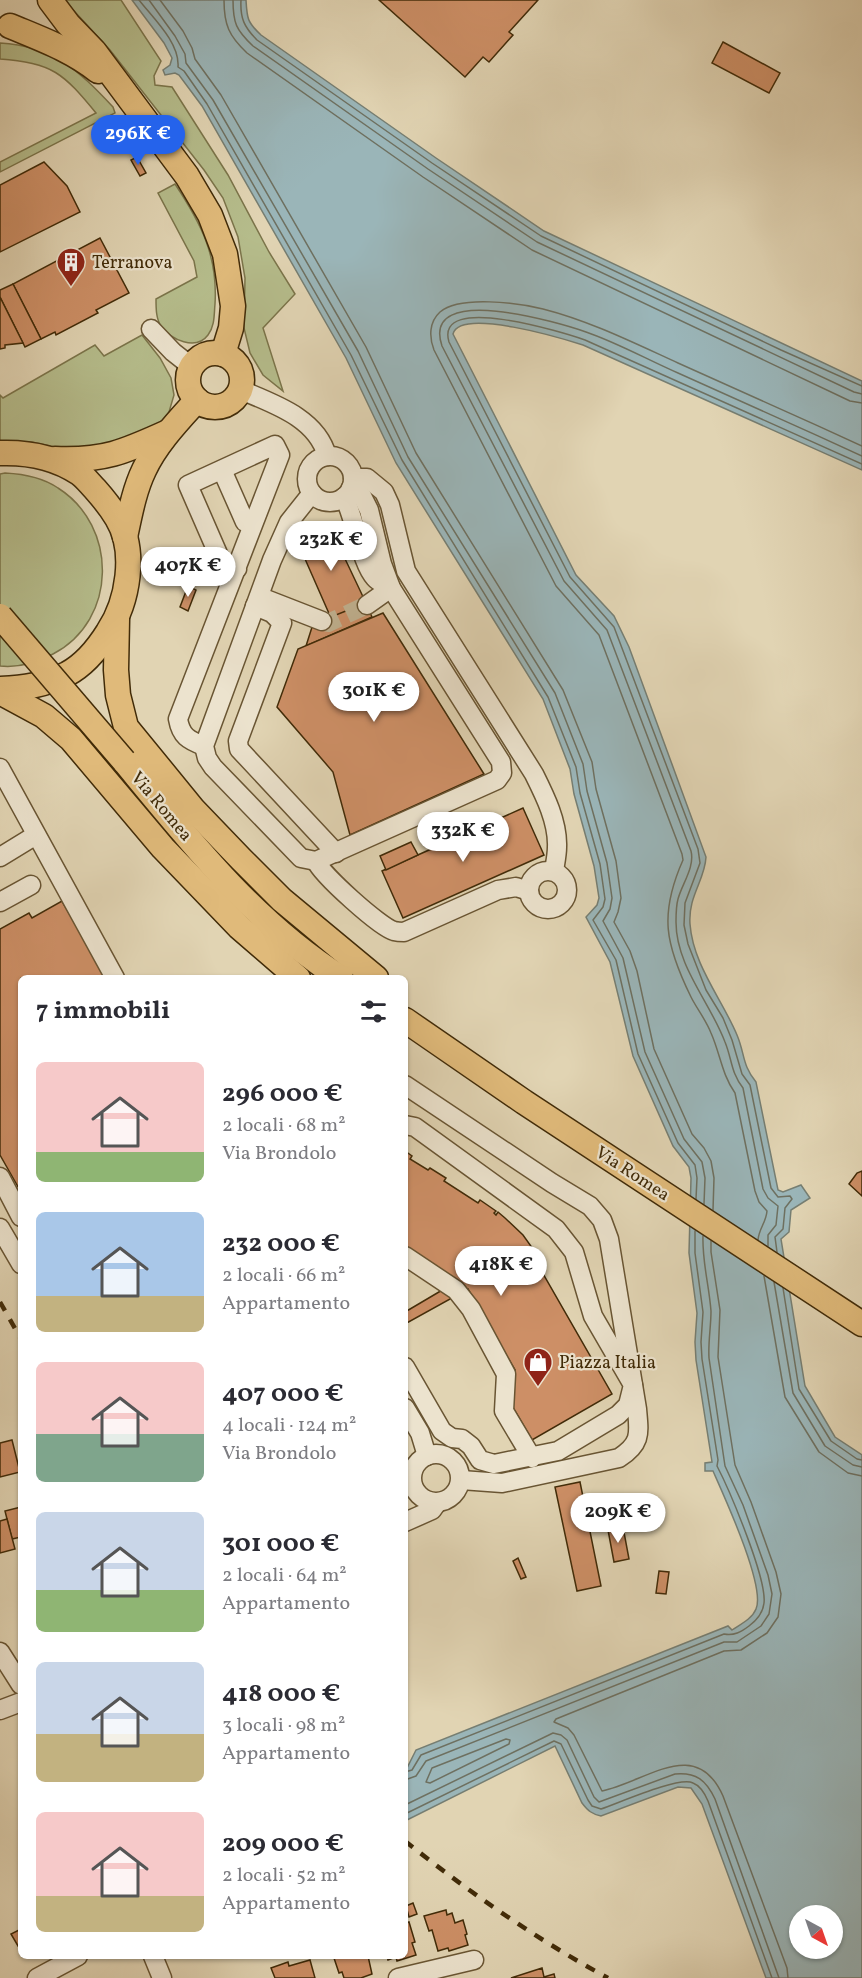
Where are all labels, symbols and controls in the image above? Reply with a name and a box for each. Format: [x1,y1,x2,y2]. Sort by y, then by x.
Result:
pin: 296K € [89,115,187,166]
text: 296K € [105,120,171,148]
building icon: Terranova [55,246,87,288]
place label: Terranova [92,251,172,276]
pin: 232K € [282,521,380,572]
text: 232K € [299,526,363,554]
pin: 407K € [139,547,237,598]
text: 407K € [155,552,221,580]
pin: 301K € [325,672,423,723]
text: 301K € [342,677,406,705]
street label: Via Romea [124,767,198,847]
pin: 332K € [414,812,512,863]
text: 332K € [431,817,495,845]
text: 7 immobili [36,993,170,1029]
icon: filters [357,995,390,1028]
text: 296 000 € [222,1076,343,1112]
icon: home [84,1086,156,1158]
text: 2 locali · 68 m² [222,1112,346,1140]
text: Via Brondolo [222,1140,336,1168]
street label: Via Romea [590,1141,674,1208]
text: 232 000 € [222,1226,340,1262]
icon: home [84,1236,156,1308]
pin: 418K € [452,1246,550,1297]
text: 418K € [469,1251,533,1279]
text: 2 locali · 66 m² [222,1262,346,1290]
text: Appartamento [222,1290,350,1318]
shop icon: Piazza Italia [522,1346,554,1388]
place label: Piazza Italia [559,1351,656,1376]
text: 407 000 € [222,1376,344,1412]
icon: home [84,1386,156,1458]
text: 4 locali · 124 m² [222,1412,356,1440]
text: Via Brondolo [222,1440,336,1468]
pin: 209K € [569,1493,667,1544]
text: 209K € [585,1498,651,1526]
text: 301 000 € [222,1526,339,1562]
icon: home [84,1536,156,1608]
text: 2 locali · 64 m² [222,1562,347,1590]
text: Appartamento [222,1590,350,1618]
text: 418 000 € [222,1676,341,1712]
icon: home [84,1686,156,1758]
text: 3 locali · 98 m² [222,1712,345,1740]
text: Appartamento [222,1740,350,1768]
text: 209 000 € [222,1826,344,1862]
icon: home [84,1836,156,1908]
text: 2 locali · 52 m² [222,1862,346,1890]
text: Appartamento [222,1890,350,1918]
north arrow [789,1905,843,1959]
map controls [789,1905,843,1959]

